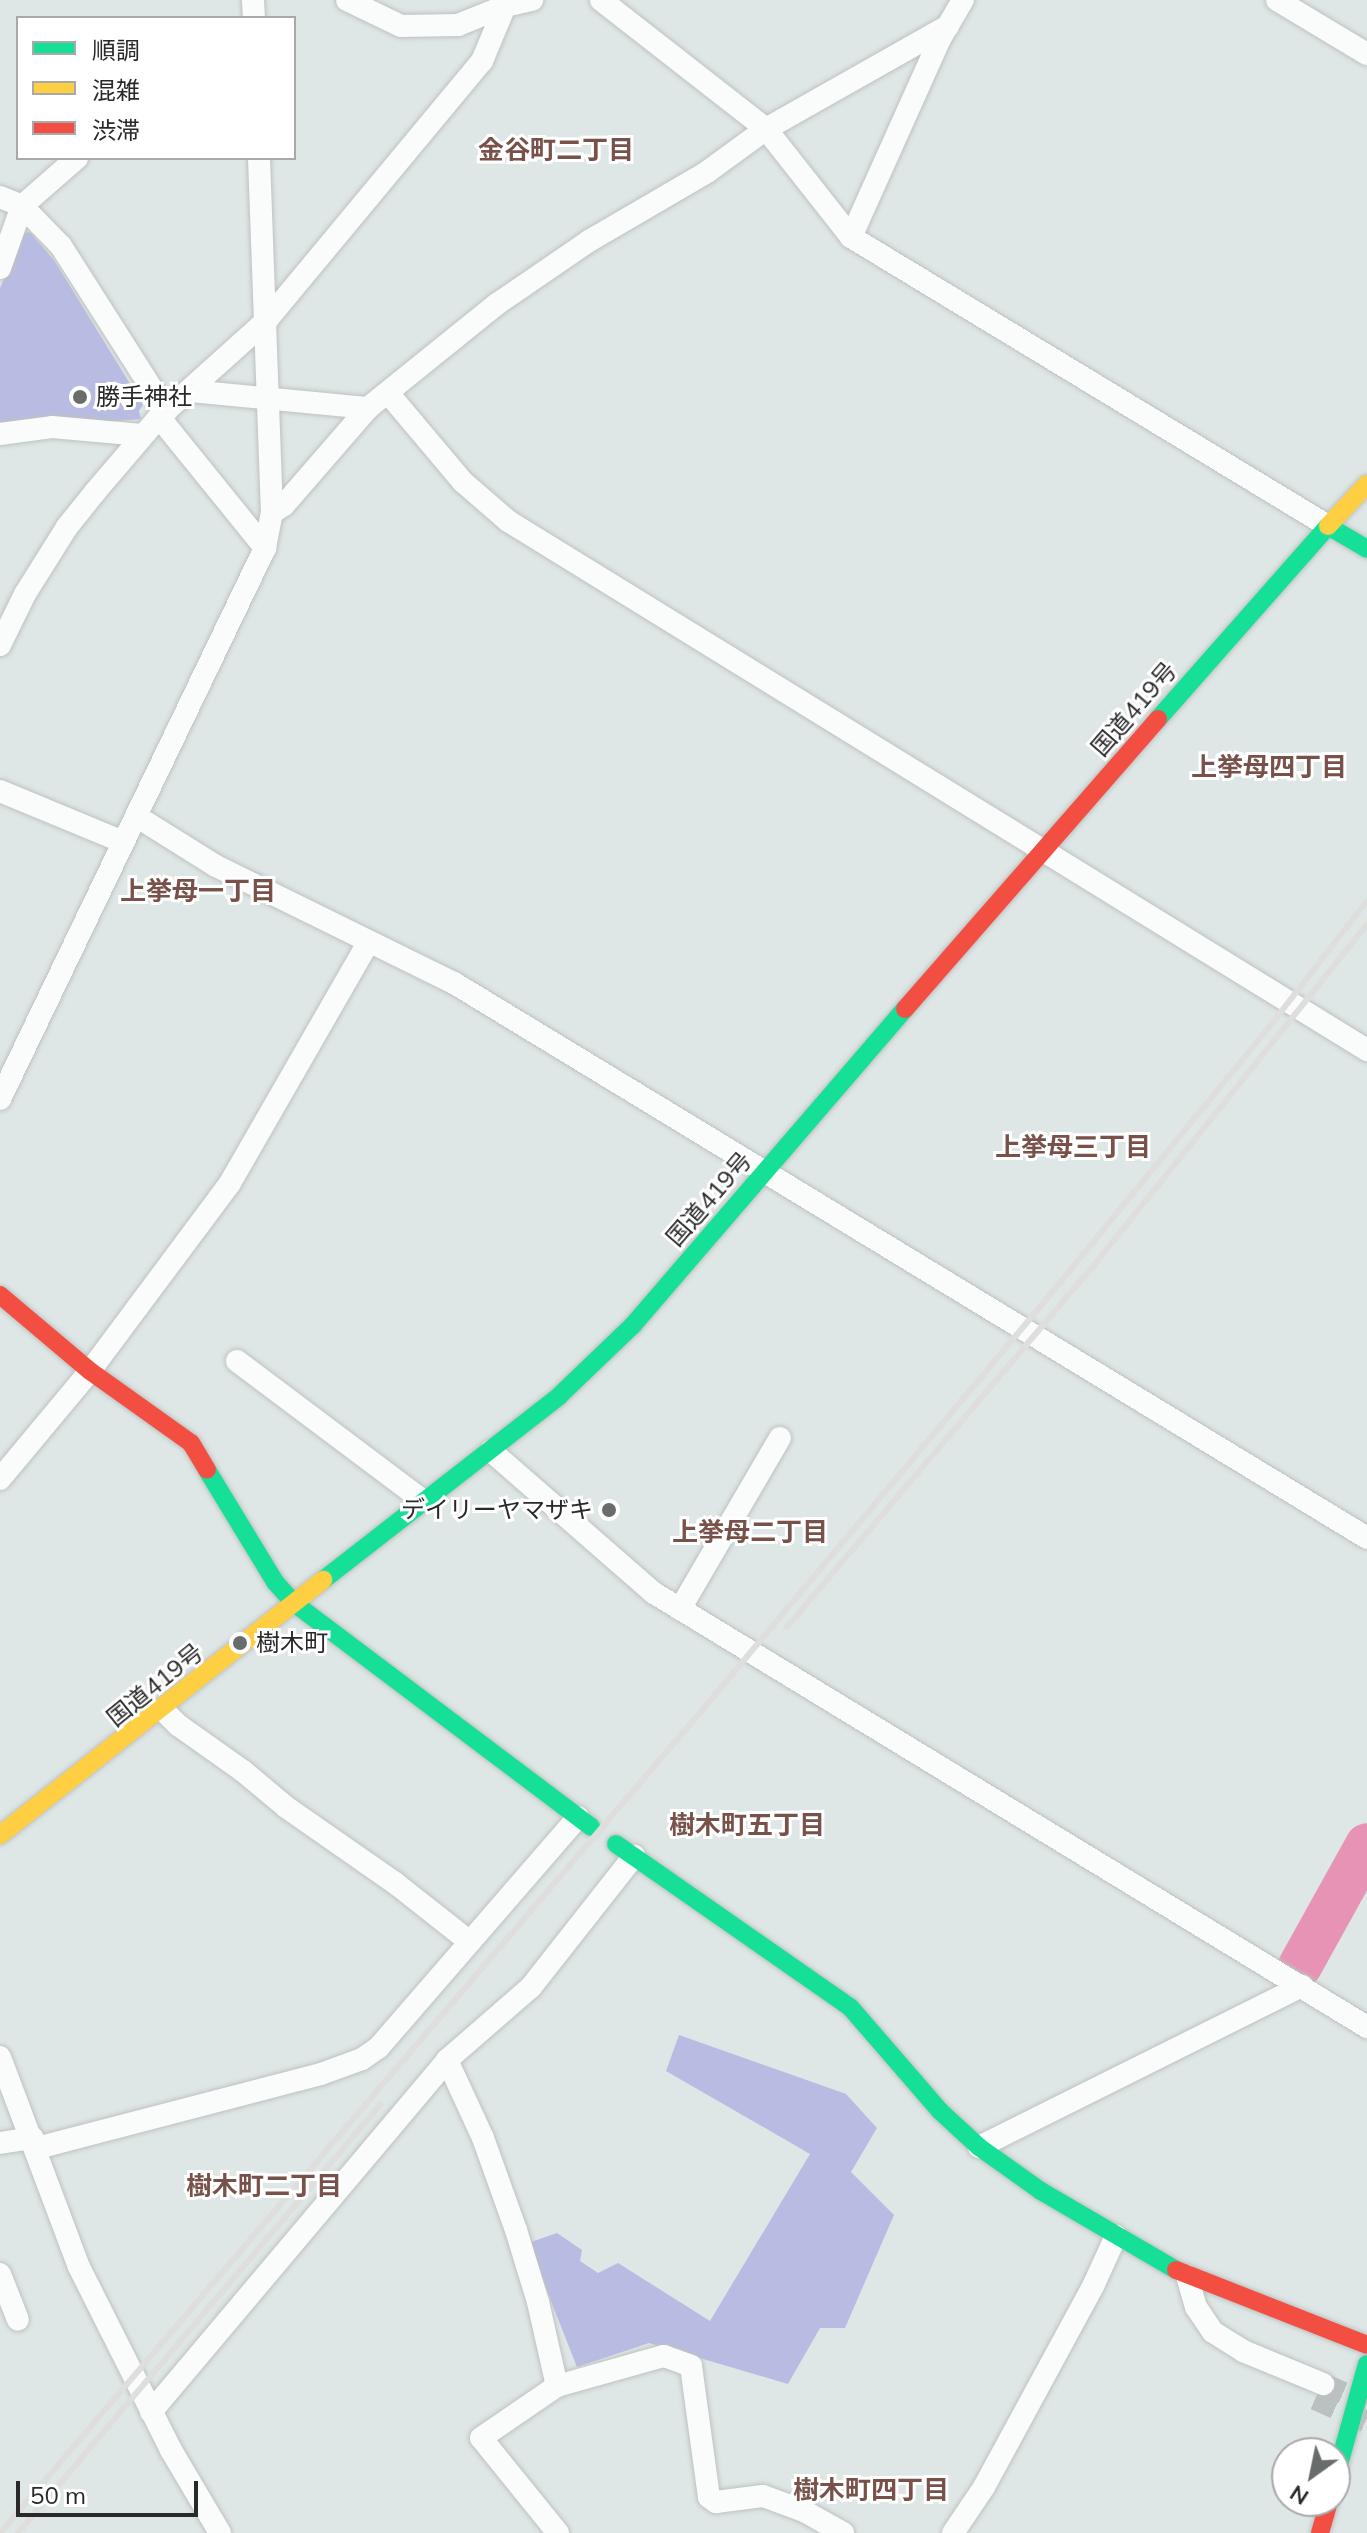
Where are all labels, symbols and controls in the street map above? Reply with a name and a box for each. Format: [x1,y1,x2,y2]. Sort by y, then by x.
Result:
legend [16,16,296,160]
text: 順調 [92,35,140,65]
text: 混雑 [92,75,140,105]
text: 渋滞 [92,115,140,145]
district label: 金谷町二丁目 [478,134,634,166]
place label: 勝手神社 [96,383,192,411]
marker: 勝手神社 [71,388,89,406]
street label: 国道419号 [1085,656,1183,762]
district label: 上挙母四丁目 [1191,751,1347,783]
district label: 上挙母一丁目 [120,875,276,907]
district label: 上挙母三丁目 [995,1131,1151,1163]
street label: 国道419号 [660,1146,758,1252]
place label: デイリーヤマザキ [401,1496,593,1524]
marker: デイリーヤマザキ [600,1501,618,1519]
district label: 上挙母二丁目 [672,1516,828,1548]
place label: 樹木町 [256,1629,328,1657]
marker: 樹木町 [231,1634,249,1652]
street label: 国道419号 [101,1638,209,1732]
district label: 樹木町五丁目 [669,1809,825,1841]
district label: 樹木町二丁目 [186,2170,342,2202]
north arrow [1271,2437,1351,2517]
scale bar [20,2465,202,2515]
district label: 樹木町四丁目 [793,2474,949,2506]
text: N [1284,2479,1314,2512]
text: 50 m [30,2480,86,2510]

